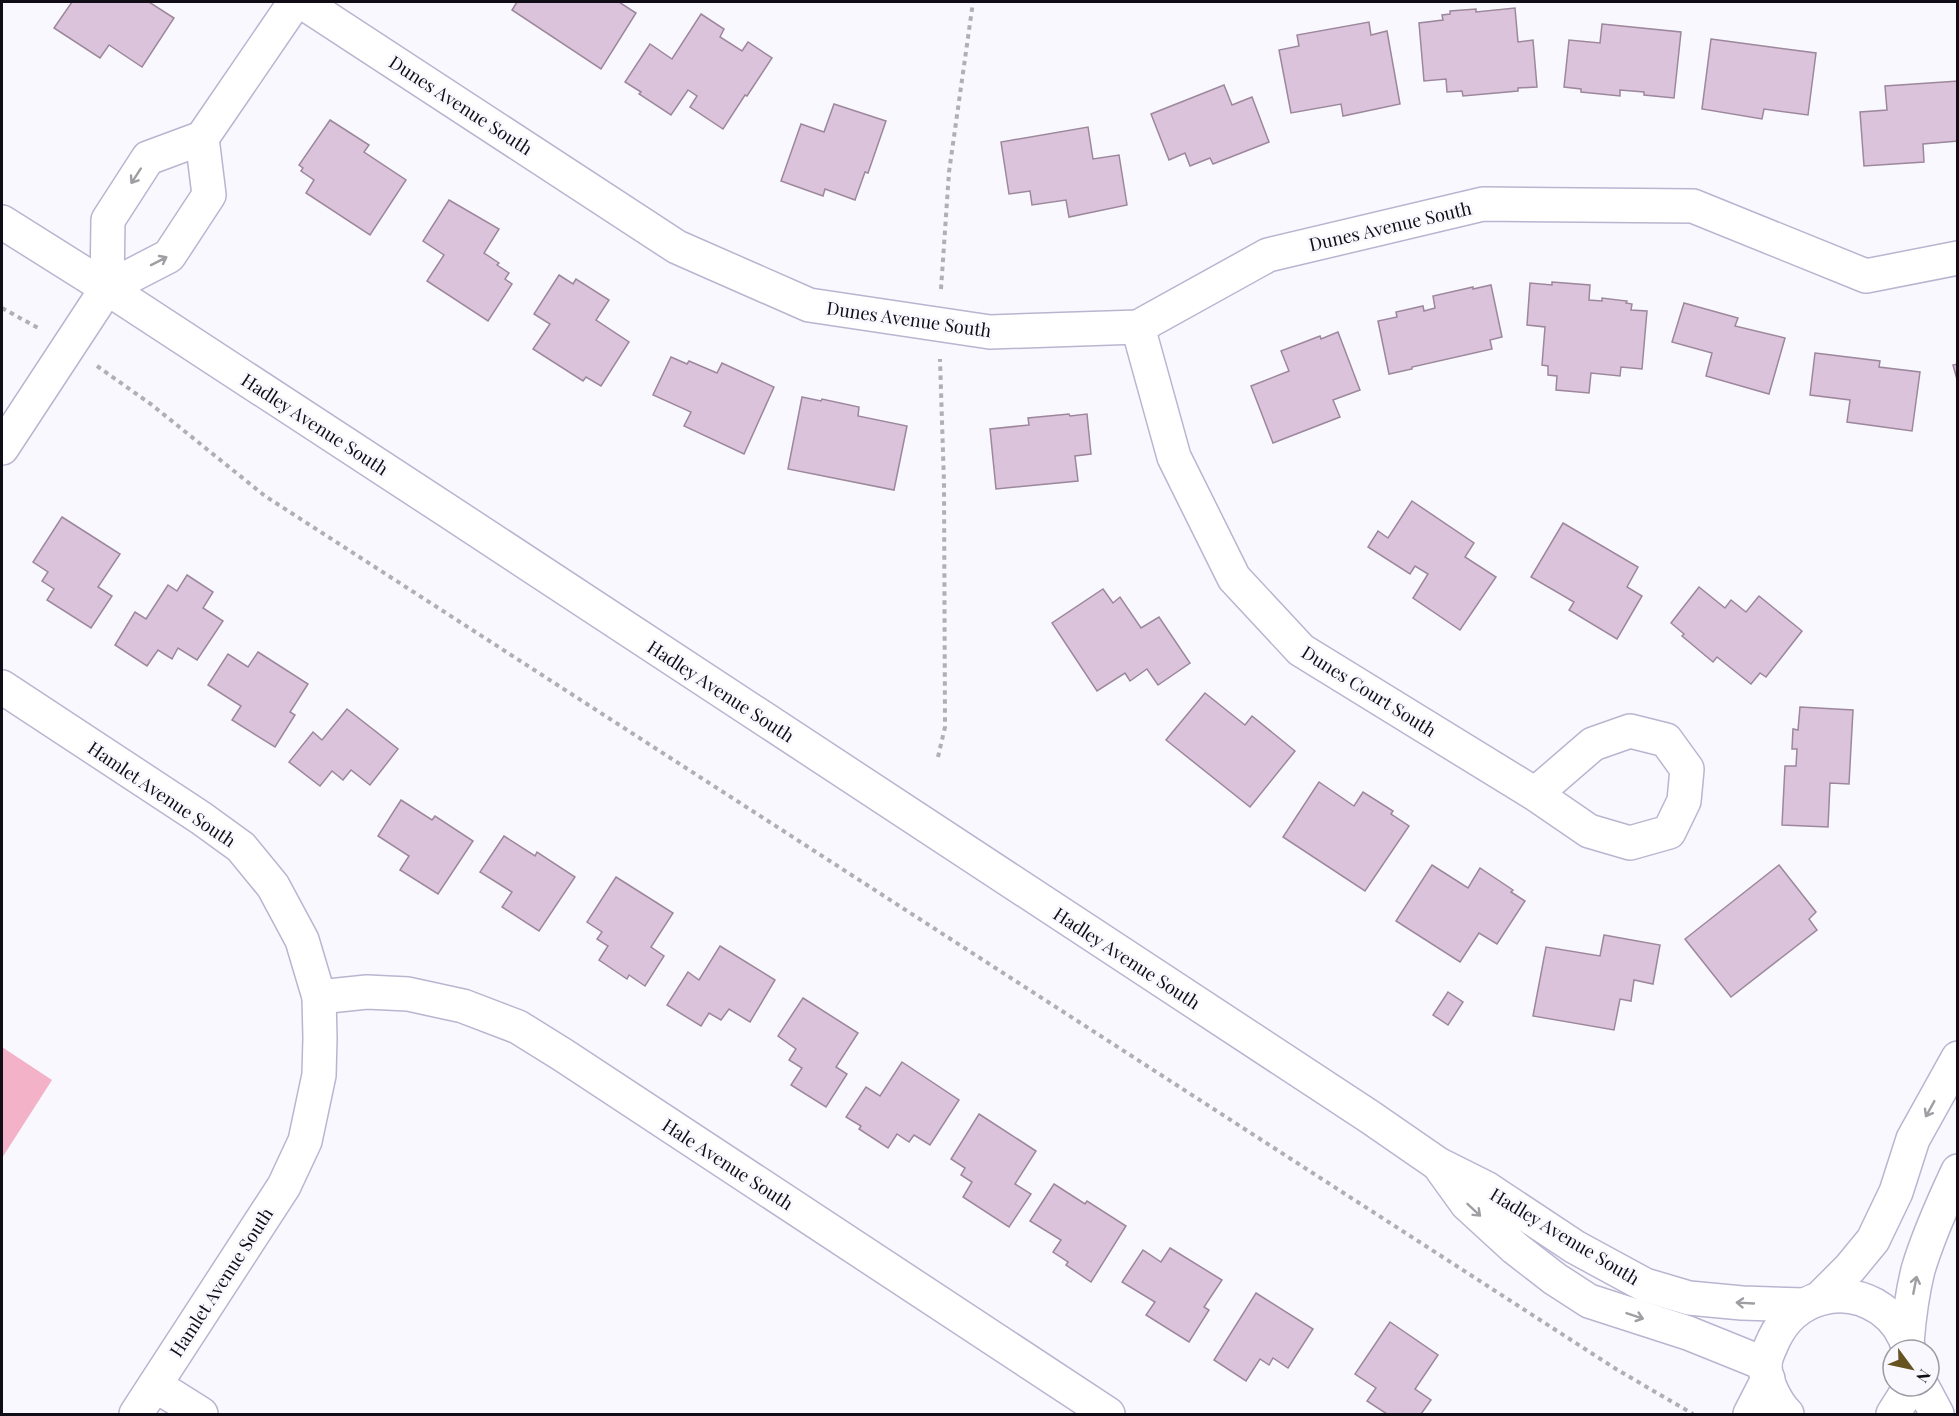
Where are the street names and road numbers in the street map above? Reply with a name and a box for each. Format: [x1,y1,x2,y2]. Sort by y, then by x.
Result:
street label: Dunes Avenue South [385,50,538,161]
street label: Dunes Avenue South [1306,196,1474,256]
street label: Dunes Avenue South [825,296,993,343]
street label: Hadley Avenue South [237,368,393,481]
street label: Hadley Avenue South [643,635,799,748]
street label: Dunes Court South [1297,640,1441,742]
street label: Hamlet Avenue South [83,736,241,853]
street label: Hadley Avenue South [1049,902,1205,1015]
street label: Hale Avenue South [658,1113,798,1215]
street label: Hadley Avenue South [1486,1182,1644,1290]
street label: Hamlet Avenue South [164,1202,279,1361]

